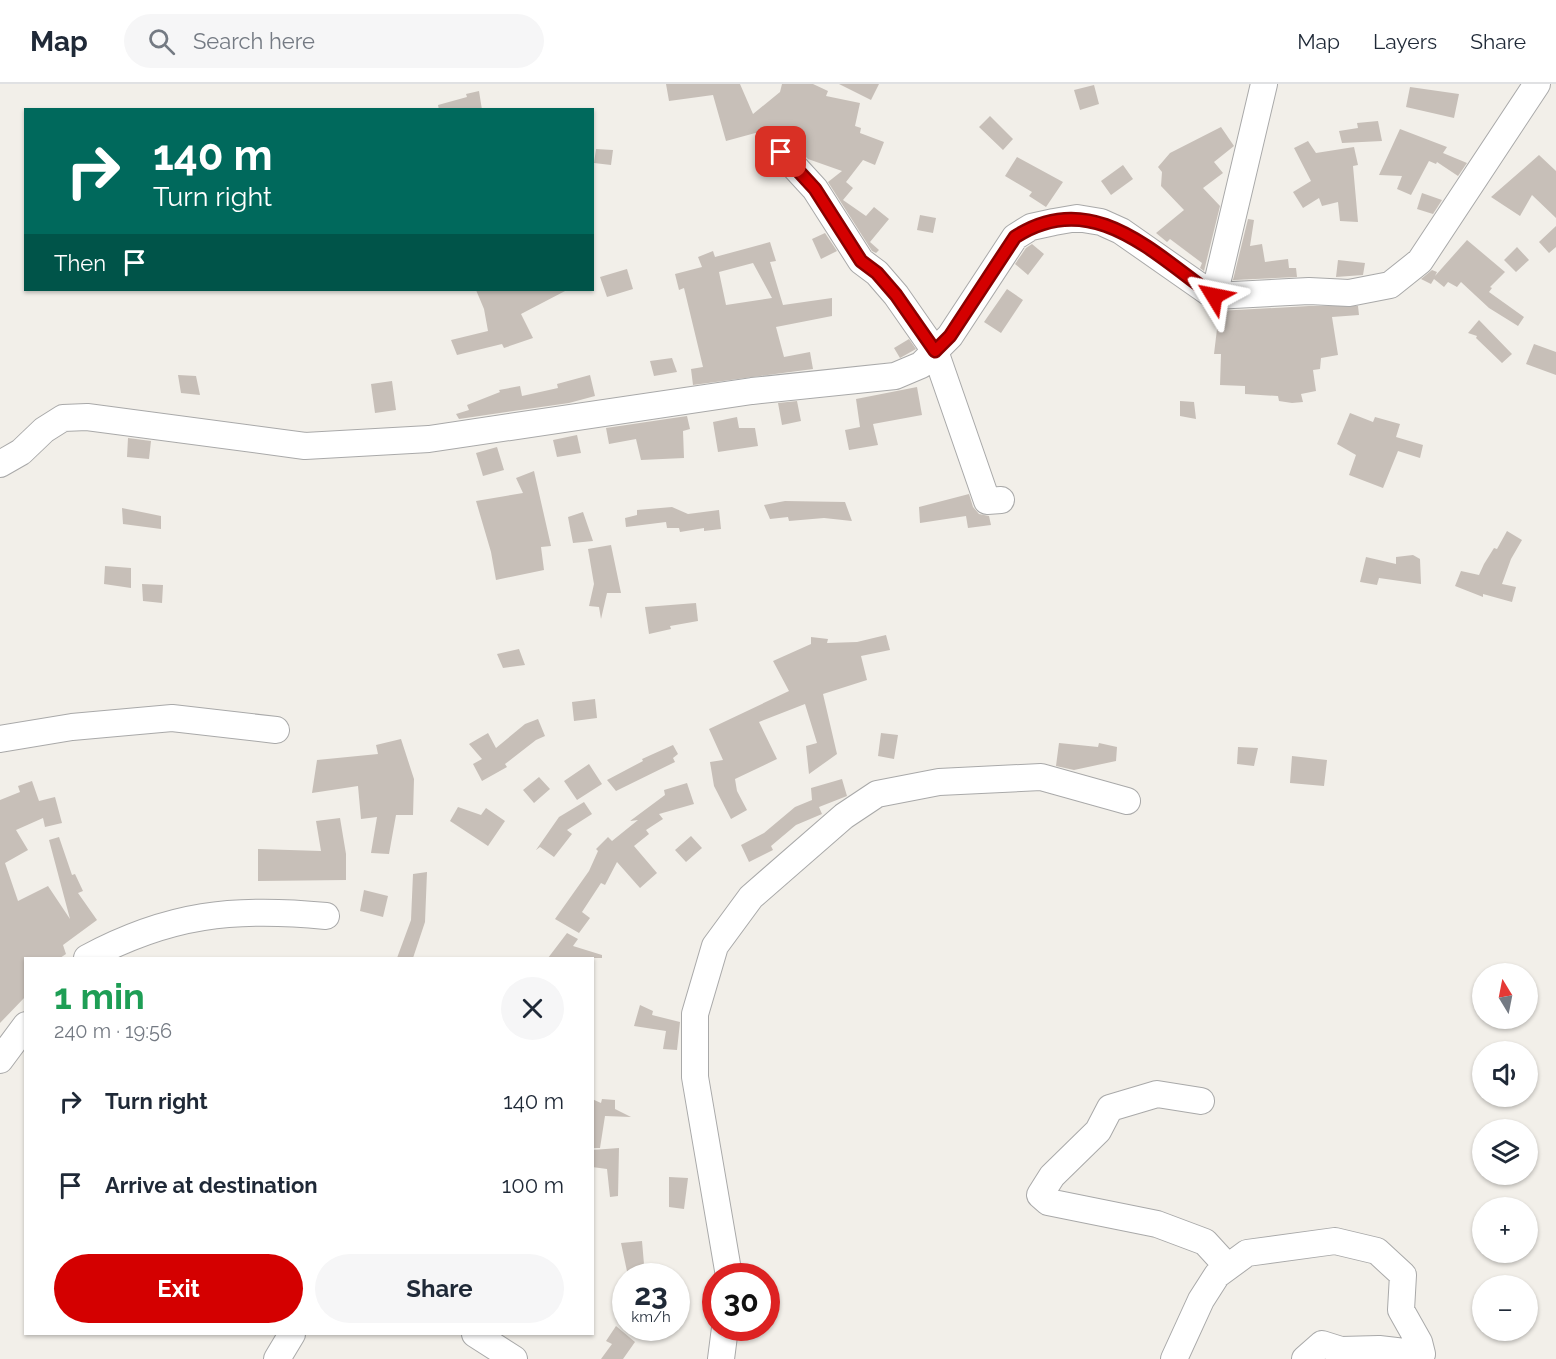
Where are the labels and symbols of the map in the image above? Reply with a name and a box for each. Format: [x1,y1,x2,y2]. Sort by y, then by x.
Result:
pin [755,126,806,177]
position arrow [1182,264,1246,328]
north arrow [1472,963,1538,1029]
speed limit sign: 30 [702,1263,780,1341]

